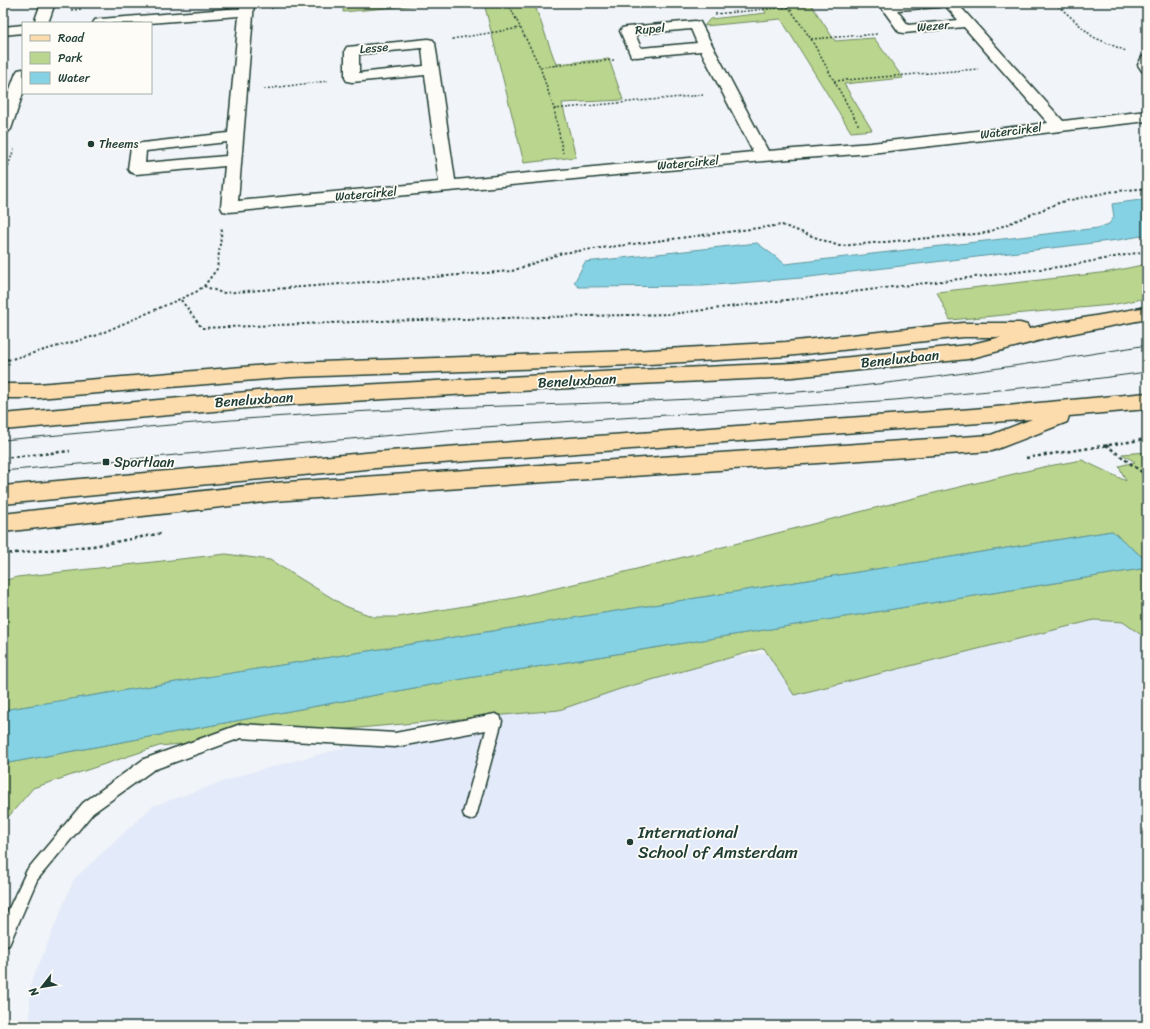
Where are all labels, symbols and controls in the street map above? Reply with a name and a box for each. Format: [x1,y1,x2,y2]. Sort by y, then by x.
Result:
street label: Wezer [916,14,951,38]
street label: Rupel [634,17,666,41]
legend [22,22,152,94]
text: Road [58,27,85,49]
street label: Lesse [359,36,389,60]
text: Park [58,47,83,69]
text: Water [58,67,91,89]
street label: Watercirkel [979,116,1044,146]
place label: Theems [99,133,139,155]
marker: Theems [86,139,96,149]
street label: Watercirkel [656,149,720,177]
street label: Watercirkel [334,180,398,208]
street label: Beneluxbaan [860,342,941,376]
street label: Beneluxbaan [537,366,617,396]
street label: Beneluxbaan [214,385,295,415]
place label: Sportlaan [114,450,175,475]
marker: Sportlaan [101,457,111,467]
place label: International School of Amsterdam [637,817,798,867]
marker: International School of Amsterdam [625,837,635,847]
north arrow [22,967,62,1007]
text: N [24,983,44,1001]

